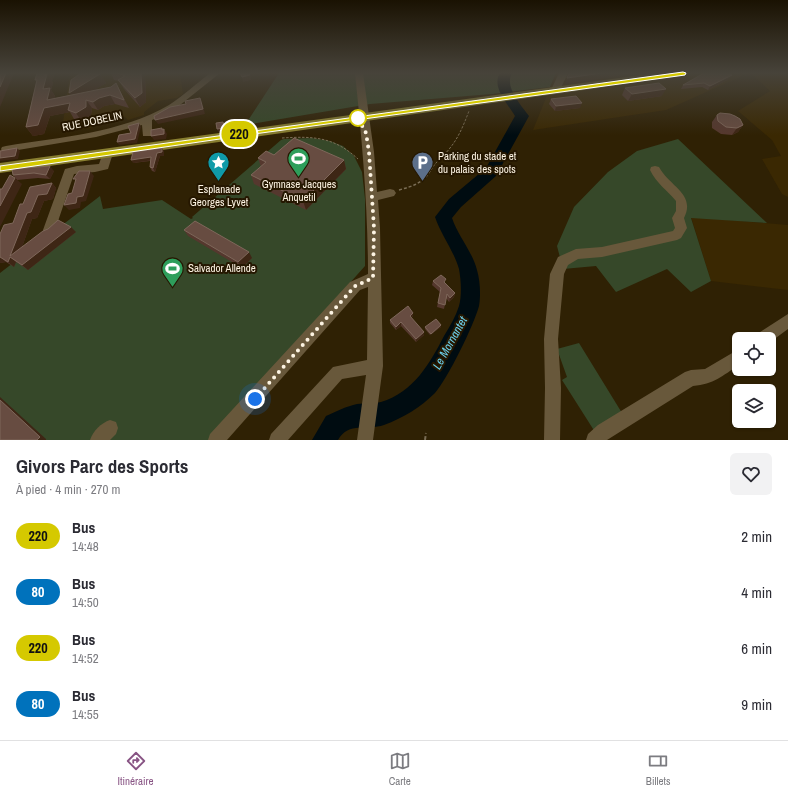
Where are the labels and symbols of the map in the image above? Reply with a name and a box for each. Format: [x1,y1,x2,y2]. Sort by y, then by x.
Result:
street label: RUE DOBELIN [61,108,123,134]
unlabelled marker [349,109,367,127]
line badge: 220 [216,121,262,147]
sports icon: Gymnase Jacques Anquetil [286,145,312,178]
parking icon: Parking du stade et du palais des spots [410,149,436,182]
place label: Parking du stade et du palais des spots [438,149,517,176]
place icon: Esplanade Georges Lyvet [206,150,232,183]
place label: Gymnase Jacques Anquetil [262,177,337,204]
place label: Esplanade Georges Lyvet [190,182,249,209]
sports icon: Salvador Allende [160,255,186,288]
place label: Salvador Allende [188,261,256,275]
water label: Le Mornantet [429,314,471,372]
your location [245,389,265,409]

